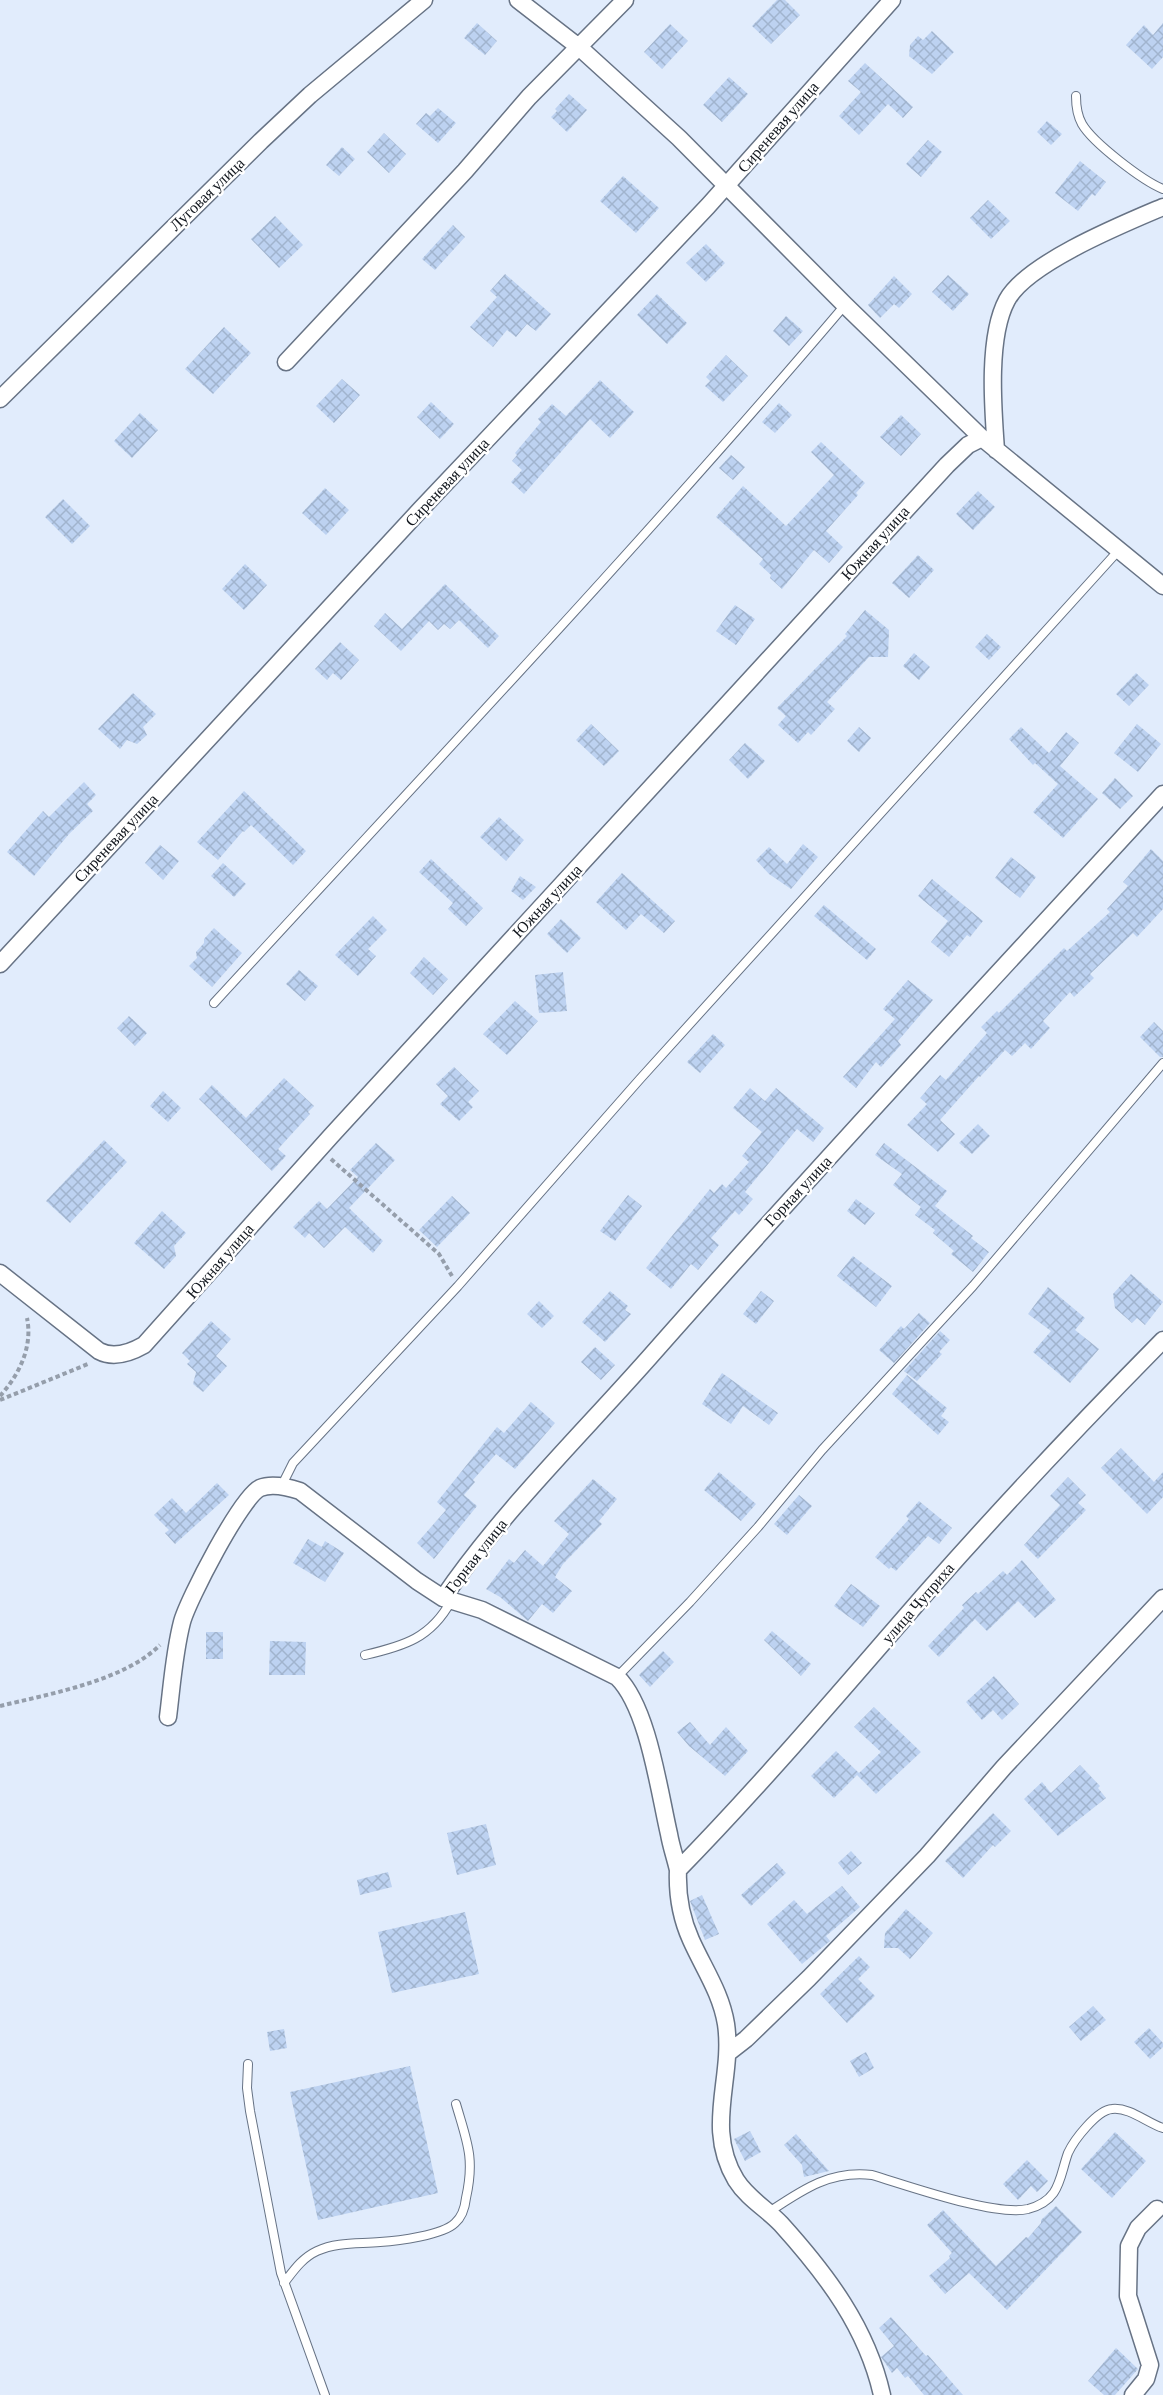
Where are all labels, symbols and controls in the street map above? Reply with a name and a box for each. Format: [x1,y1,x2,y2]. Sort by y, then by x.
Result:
street label: Сиреневая улица [734,78,823,176]
street label: Луговая улица [166,154,248,235]
street label: Сиреневая улица [402,434,493,530]
street label: Южная улица [837,503,913,584]
street label: Сиреневая улица [71,790,162,886]
street label: Южная улица [509,861,586,942]
street label: Горная улица [761,1153,835,1230]
street label: Южная улица [183,1220,258,1302]
street label: Горная улица [442,1516,511,1597]
street label: улица Чуприха [878,1559,958,1647]

